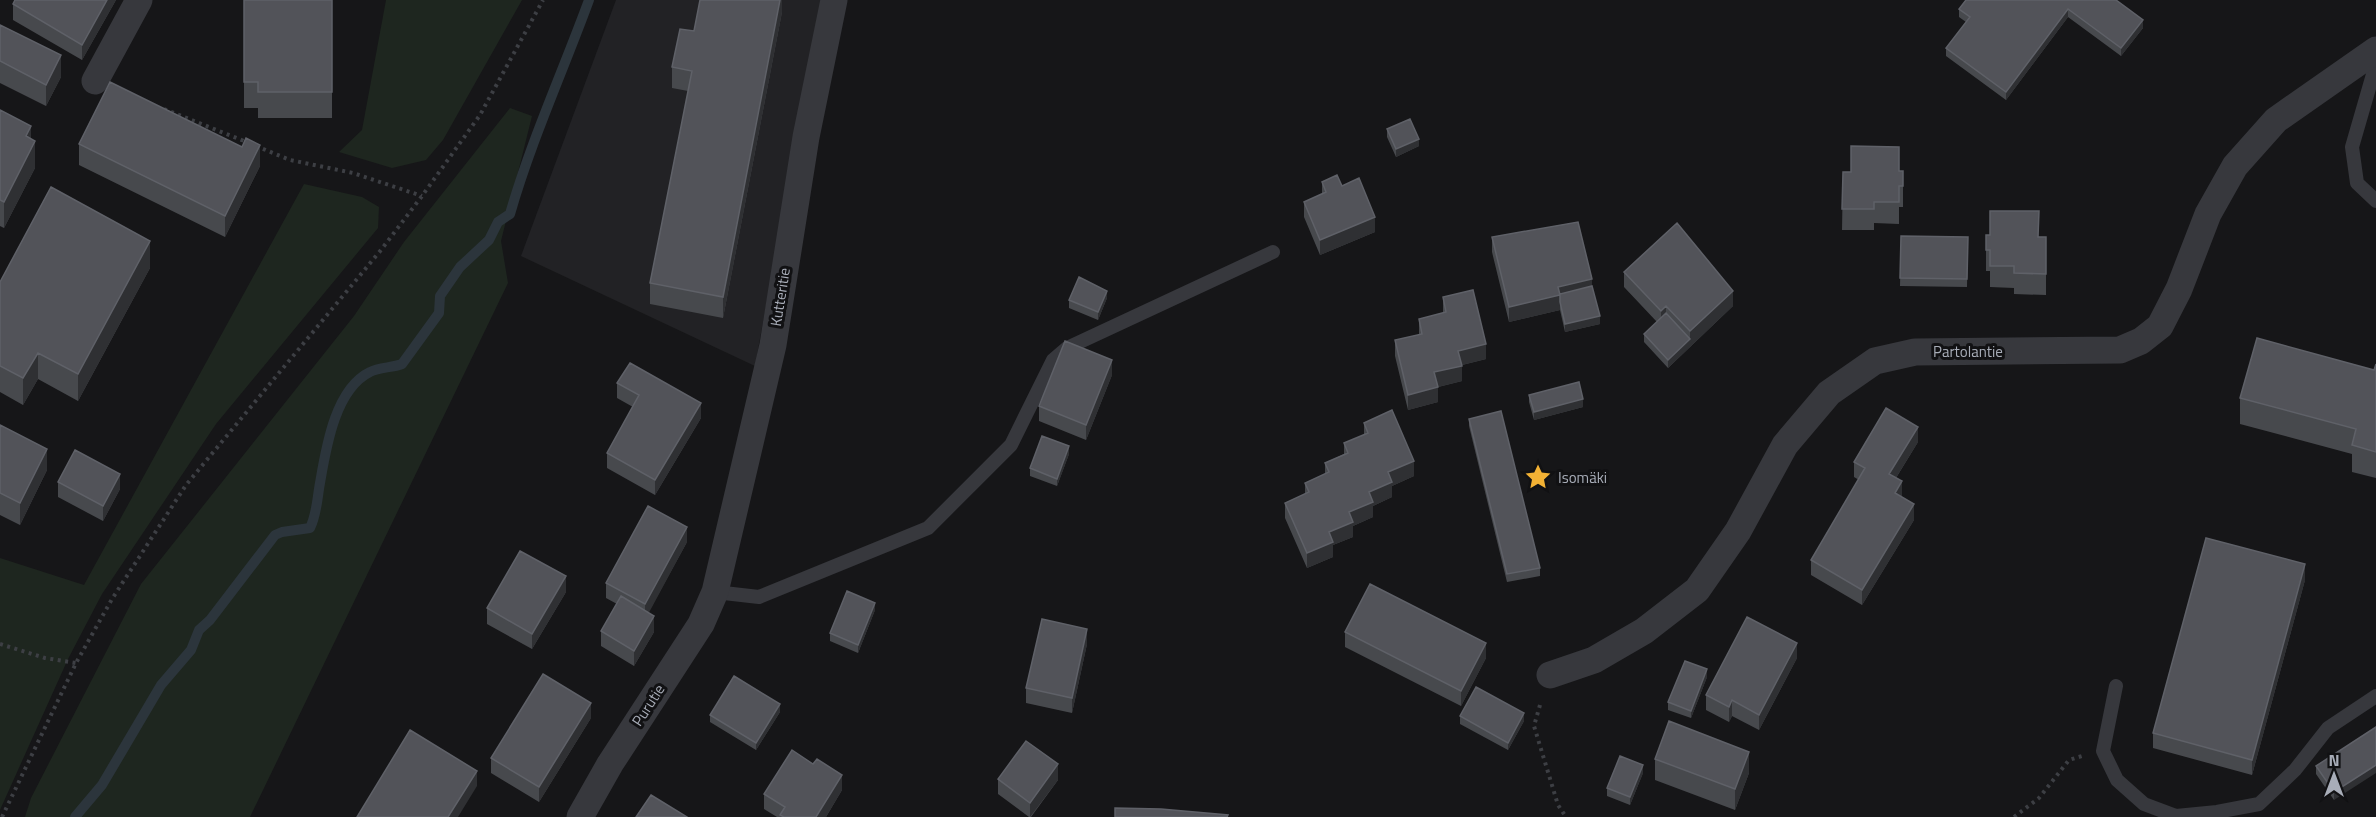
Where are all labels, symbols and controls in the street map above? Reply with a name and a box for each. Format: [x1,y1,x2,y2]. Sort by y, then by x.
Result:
street label: Kutteritie [764,266,796,328]
street label: Partolantie [1933,340,2003,363]
place icon: Isomäki [1523,462,1553,492]
place label: Isomäki [1558,466,1607,489]
street label: Purutie [626,679,670,731]
north arrow [2304,745,2364,805]
text: N [2328,748,2340,772]

